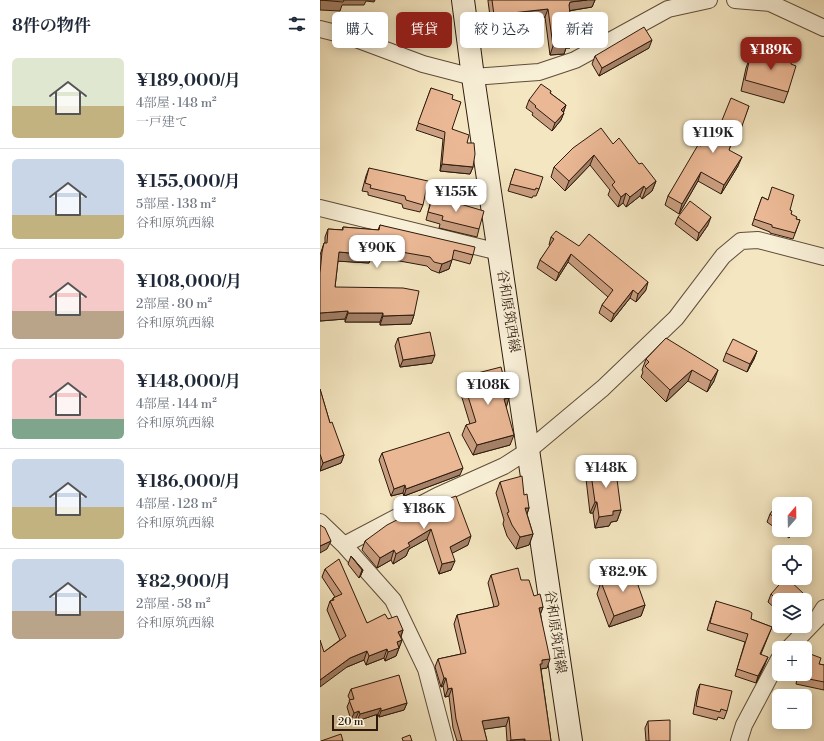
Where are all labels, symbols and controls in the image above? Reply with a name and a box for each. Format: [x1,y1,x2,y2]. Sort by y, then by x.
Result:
chip: 購入 [332,12,388,48]
chip: 賃貸 [396,12,452,48]
chip: 絞り込み [460,12,544,48]
chip: 新着 [552,12,608,48]
icon: filters [286,13,308,35]
text: 8件の物件 [12,15,91,37]
pin: ¥189K [743,37,799,71]
text: ¥189K [749,42,793,58]
text: ¥189,000/月 [136,70,241,92]
icon: home [44,74,92,122]
text: 4部屋 · 148 m² [136,95,217,111]
text: 一戸建て [136,114,188,130]
pin: ¥119K [685,120,741,154]
text: ¥119K [692,125,734,141]
text: ¥155,000/月 [136,171,241,193]
icon: home [44,175,92,223]
pin: ¥155K [428,179,484,213]
text: ¥155K [435,184,477,200]
text: 5部屋 · 138 m² [136,196,216,212]
text: 谷和原筑西線 [136,215,214,231]
pin: ¥90K [353,235,401,269]
text: ¥90K [358,240,396,256]
street label: 谷和原筑西線 [493,268,523,354]
text: ¥108,000/月 [136,271,242,293]
icon: home [44,275,92,323]
text: 2部屋 · 80 m² [136,296,212,312]
text: 谷和原筑西線 [136,315,214,331]
text: ¥148,000/月 [136,371,241,393]
pin: ¥108K [460,372,516,406]
icon: home [44,375,92,423]
text: ¥108K [466,377,510,393]
text: 4部屋 · 144 m² [136,396,217,412]
text: 谷和原筑西線 [136,415,214,431]
pin: ¥148K [578,455,634,489]
text: ¥148K [584,460,628,476]
text: ¥186,000/月 [136,471,241,493]
icon: home [44,475,92,523]
text: 4部屋 · 128 m² [136,496,217,512]
pin: ¥186K [396,496,452,530]
north arrow [772,497,812,537]
map controls [772,497,812,729]
text: ¥186K [402,501,446,517]
text: 谷和原筑西線 [136,515,214,531]
button: locate [772,545,812,585]
pin: ¥82.9K [590,559,656,593]
text: ¥82.9K [599,564,647,580]
text: ¥82,900/月 [136,571,231,593]
icon: home [44,575,92,623]
street label: 谷和原筑西線 [540,589,570,675]
button: layers [772,593,812,633]
text: 2部屋 · 58 m² [136,596,211,612]
text: 谷和原筑西線 [136,615,214,631]
button: + [772,641,812,681]
button: − [772,689,812,729]
scale bar [332,713,378,732]
text: 20 m [338,715,363,729]

